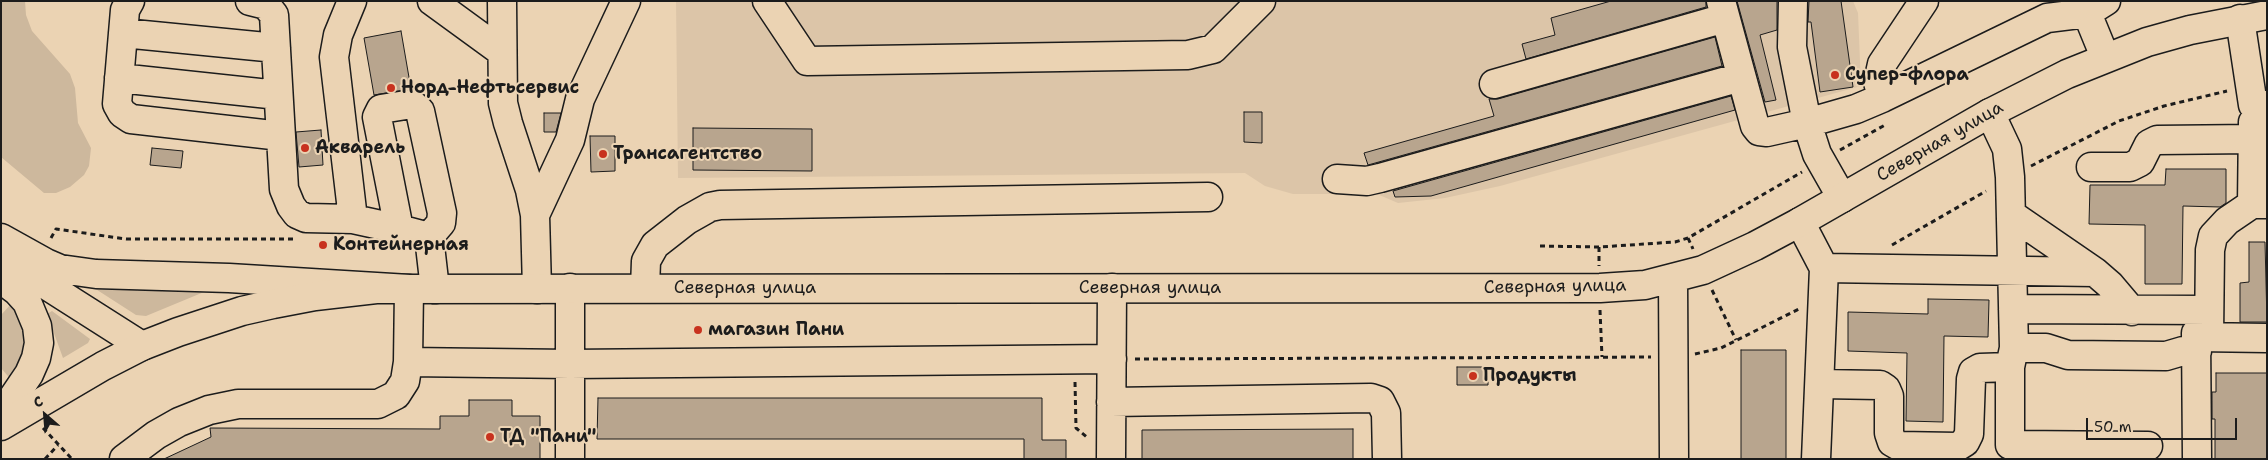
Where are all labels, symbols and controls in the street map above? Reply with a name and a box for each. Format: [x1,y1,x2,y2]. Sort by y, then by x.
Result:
place label: Супер-флора [1845,64,1969,86]
marker: Супер-флора [1829,69,1841,81]
place label: Норд-Нефтьсервис [401,77,579,99]
marker: Норд-Нефтьсервис [385,82,397,94]
street label: Северная улица [1873,97,2007,187]
place label: Акварель [315,137,405,159]
marker: Акварель [299,142,311,154]
place label: Трансагентство [613,143,762,165]
marker: Трансагентство [597,148,609,160]
place label: Контейнерная [333,234,469,256]
marker: Контейнерная [317,239,329,251]
street label: Северная улица [1484,275,1626,299]
street label: Северная улица [674,277,816,299]
street label: Северная улица [1079,277,1221,299]
place label: магазин Пани [708,319,844,341]
marker: магазин Пани [692,324,704,336]
place label: Продукты [1483,365,1577,387]
marker: Продукты [1467,370,1479,382]
north arrow [20,390,70,440]
text: С [30,392,46,412]
scale bar [2088,408,2239,440]
text: 50 m [2094,417,2132,437]
place label: ТД "Пани" [500,426,597,448]
marker: ТД "Пани" [484,431,496,443]

